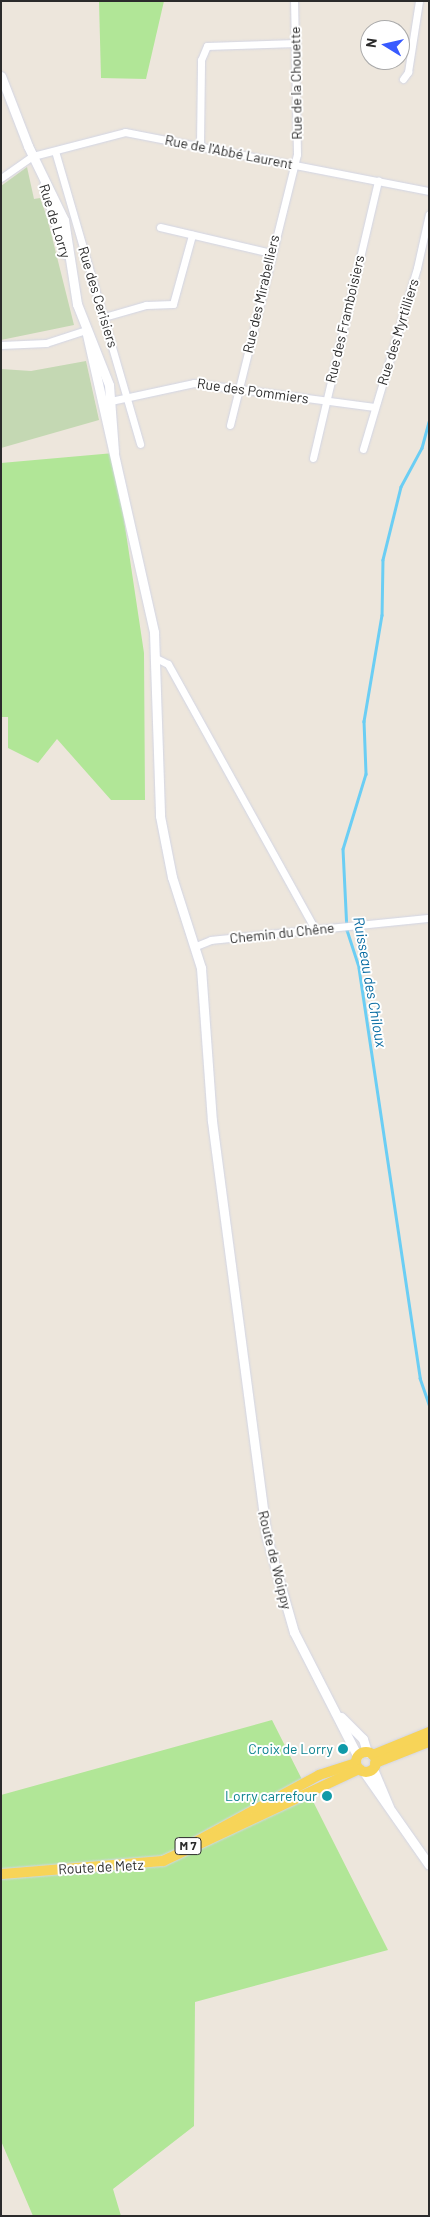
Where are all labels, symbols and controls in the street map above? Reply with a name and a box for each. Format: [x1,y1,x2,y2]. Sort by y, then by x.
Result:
north arrow [360,20,410,70]
street label: Rue de la Chouette [287,26,305,140]
text: N [362,37,380,49]
street label: Rue de l'Abbé Laurent [164,131,294,173]
street label: Rue de Lorry [36,182,74,260]
street label: Rue des Mirabelliers [239,233,283,355]
street label: Rue des Cerisiers [75,244,121,350]
street label: Rue des Framboisiers [322,253,368,385]
street label: Rue des Myrtilliers [374,277,422,387]
street label: Rue des Pommiers [196,375,310,407]
water label: Ruisseau des Chiloux [350,915,390,1049]
street label: Chemin du Chêne [229,919,335,947]
street label: Route de Woippy [255,1509,295,1611]
place label: Croix de Lorry [248,1741,333,1757]
marker: Croix de Lorry [337,1743,349,1755]
place label: Lorry carrefour [225,1788,317,1804]
marker: Lorry carrefour [321,1790,333,1802]
road number: M 7 [174,1836,202,1855]
street label: Route de Metz [58,1856,144,1878]

